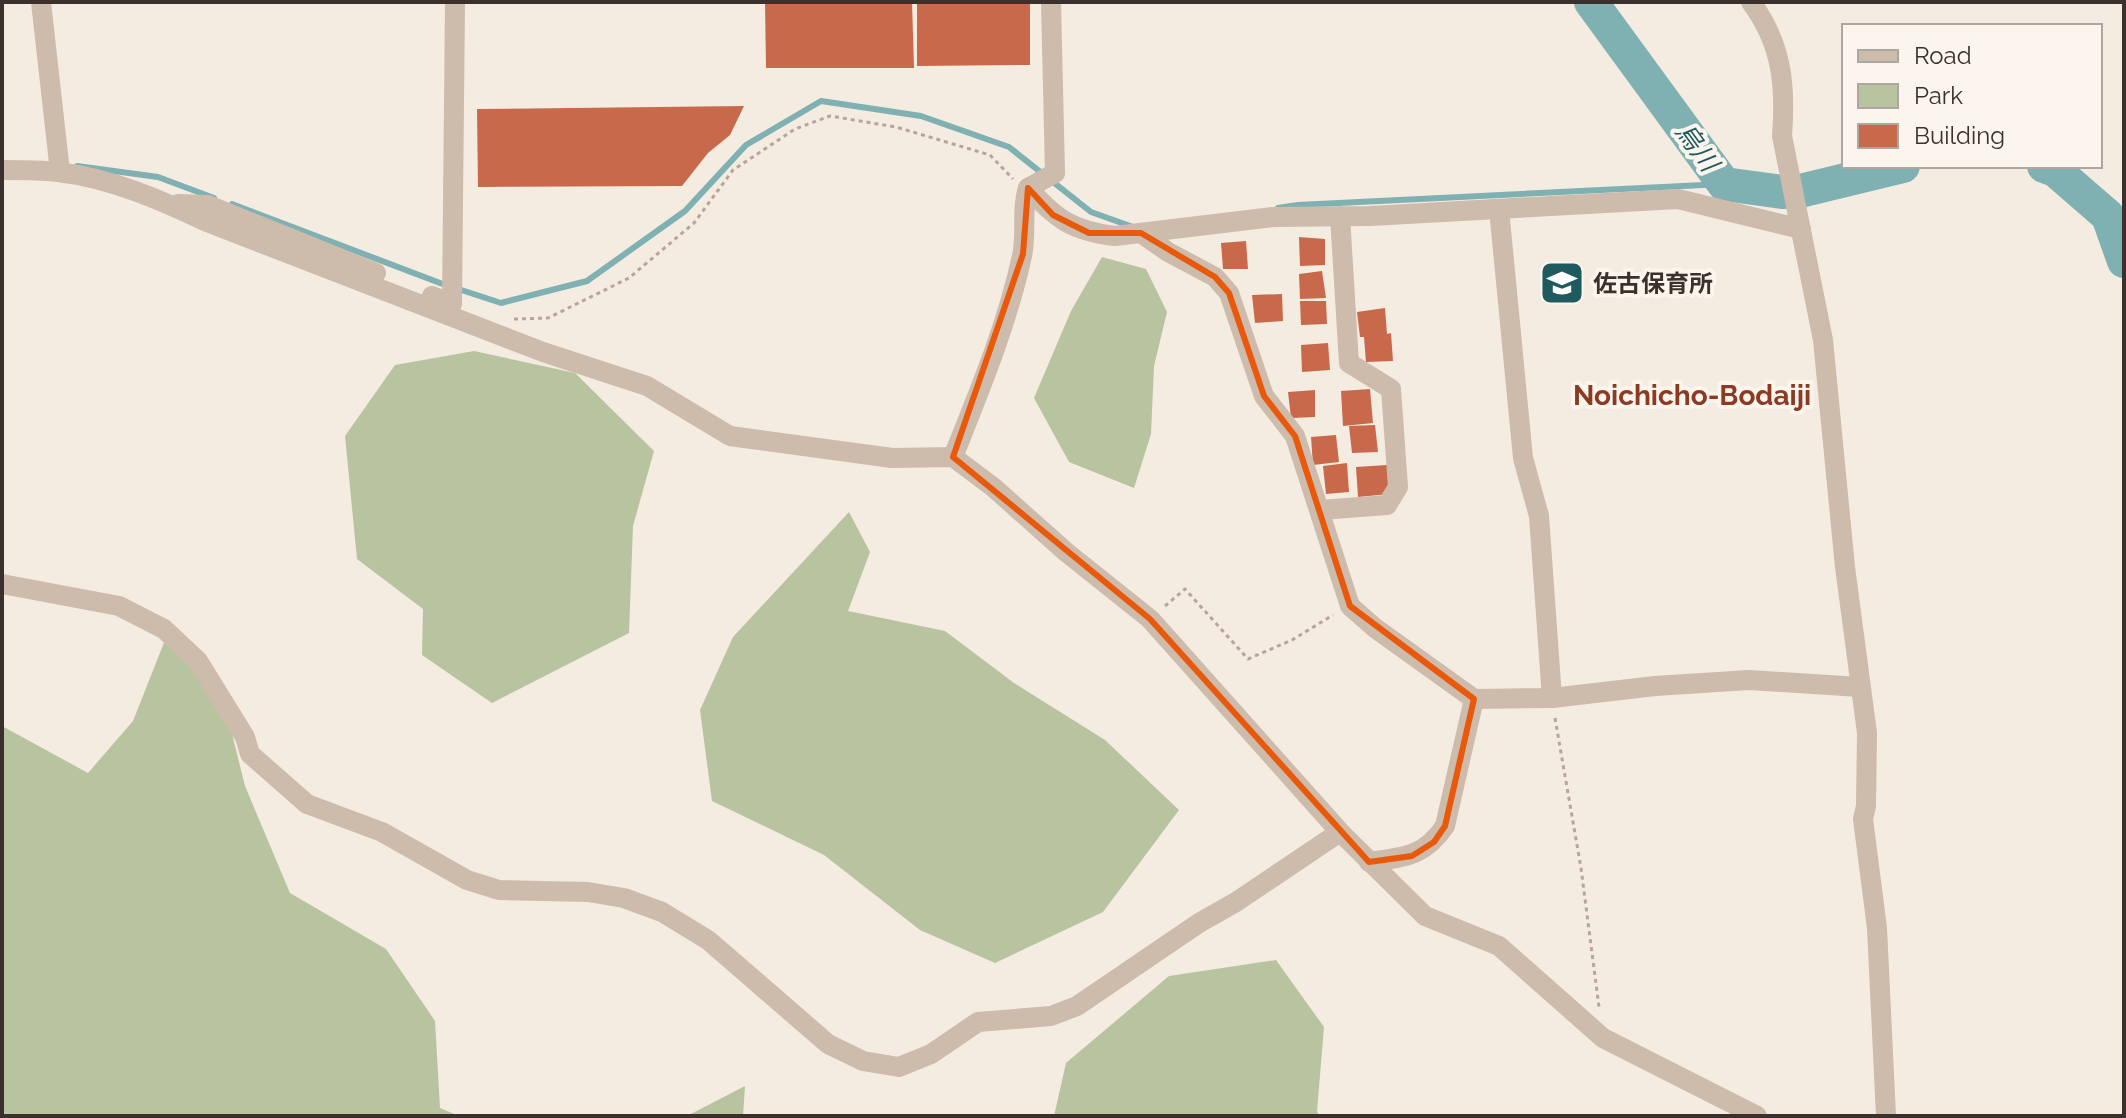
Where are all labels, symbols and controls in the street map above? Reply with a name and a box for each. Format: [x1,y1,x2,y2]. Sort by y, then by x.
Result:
legend [1842,24,2102,168]
text: Road [1914,41,1972,70]
text: Park [1914,81,1963,110]
water label: 烏川 [1670,117,1726,179]
text: Building [1914,121,2005,150]
school or university icon: 佐古保育所 [1538,259,1586,307]
place label: 佐古保育所 [1593,269,1713,298]
district label: Noichicho-Bodaiji [1573,379,1811,412]

